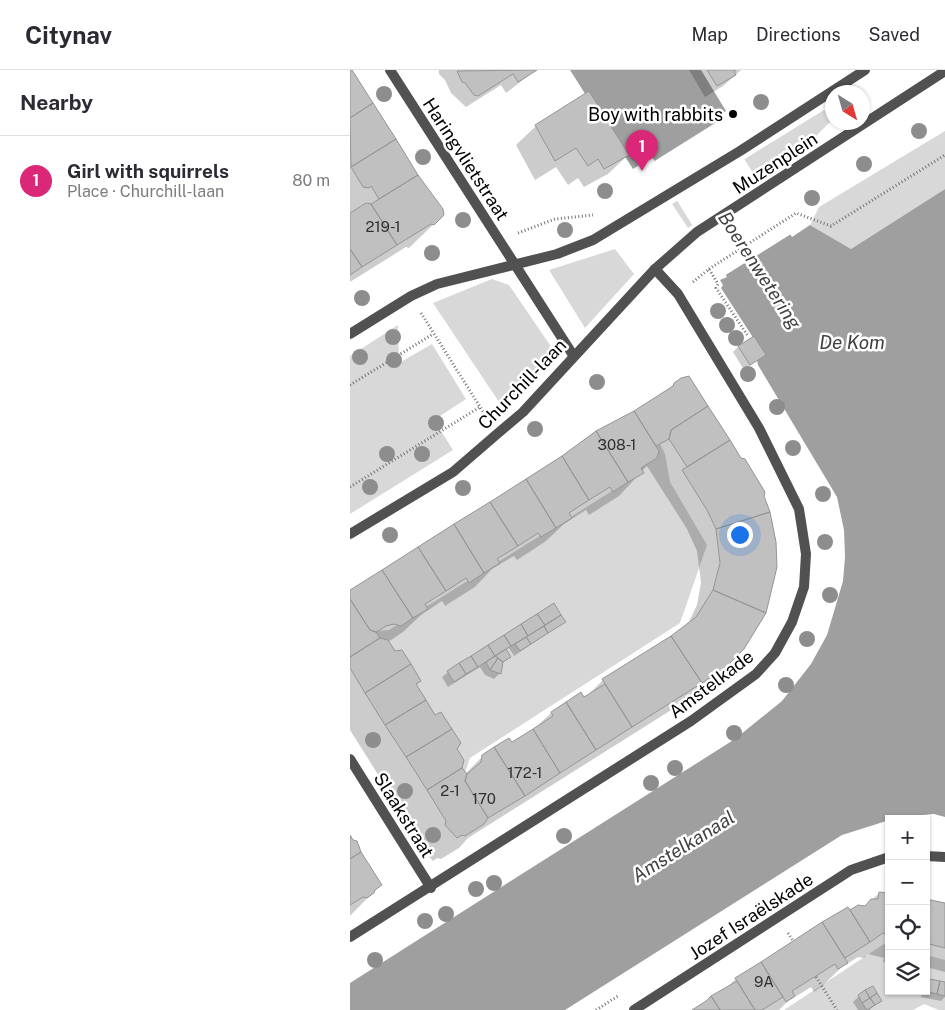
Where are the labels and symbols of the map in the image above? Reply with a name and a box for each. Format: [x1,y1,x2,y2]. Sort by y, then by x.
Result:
north arrow [825,85,870,130]
street label: Haringvlietstraat [419,94,513,224]
place label: Boy with rabbits [588,104,723,125]
marker: Boy with rabbits [727,108,739,120]
street label: Muzenplein [729,128,821,198]
pin: 1 [626,130,658,171]
water label: Boerenwetering [714,207,806,333]
house number: 219-1 [365,218,401,235]
water label: De Kom [819,331,885,353]
street label: Churchill-laan [474,334,570,434]
house number: 308-1 [598,436,636,453]
your location [727,522,753,548]
street label: Amstelkade [665,645,757,723]
house number: 172-1 [508,764,542,781]
street label: Slaakstraat [370,769,438,861]
house number: 2-1 [440,782,460,799]
house number: 170 [472,790,496,807]
water label: Amstelkanaal [628,806,738,886]
street label: Jozef Israëlskade [685,868,817,964]
house number: 9A [754,973,774,990]

